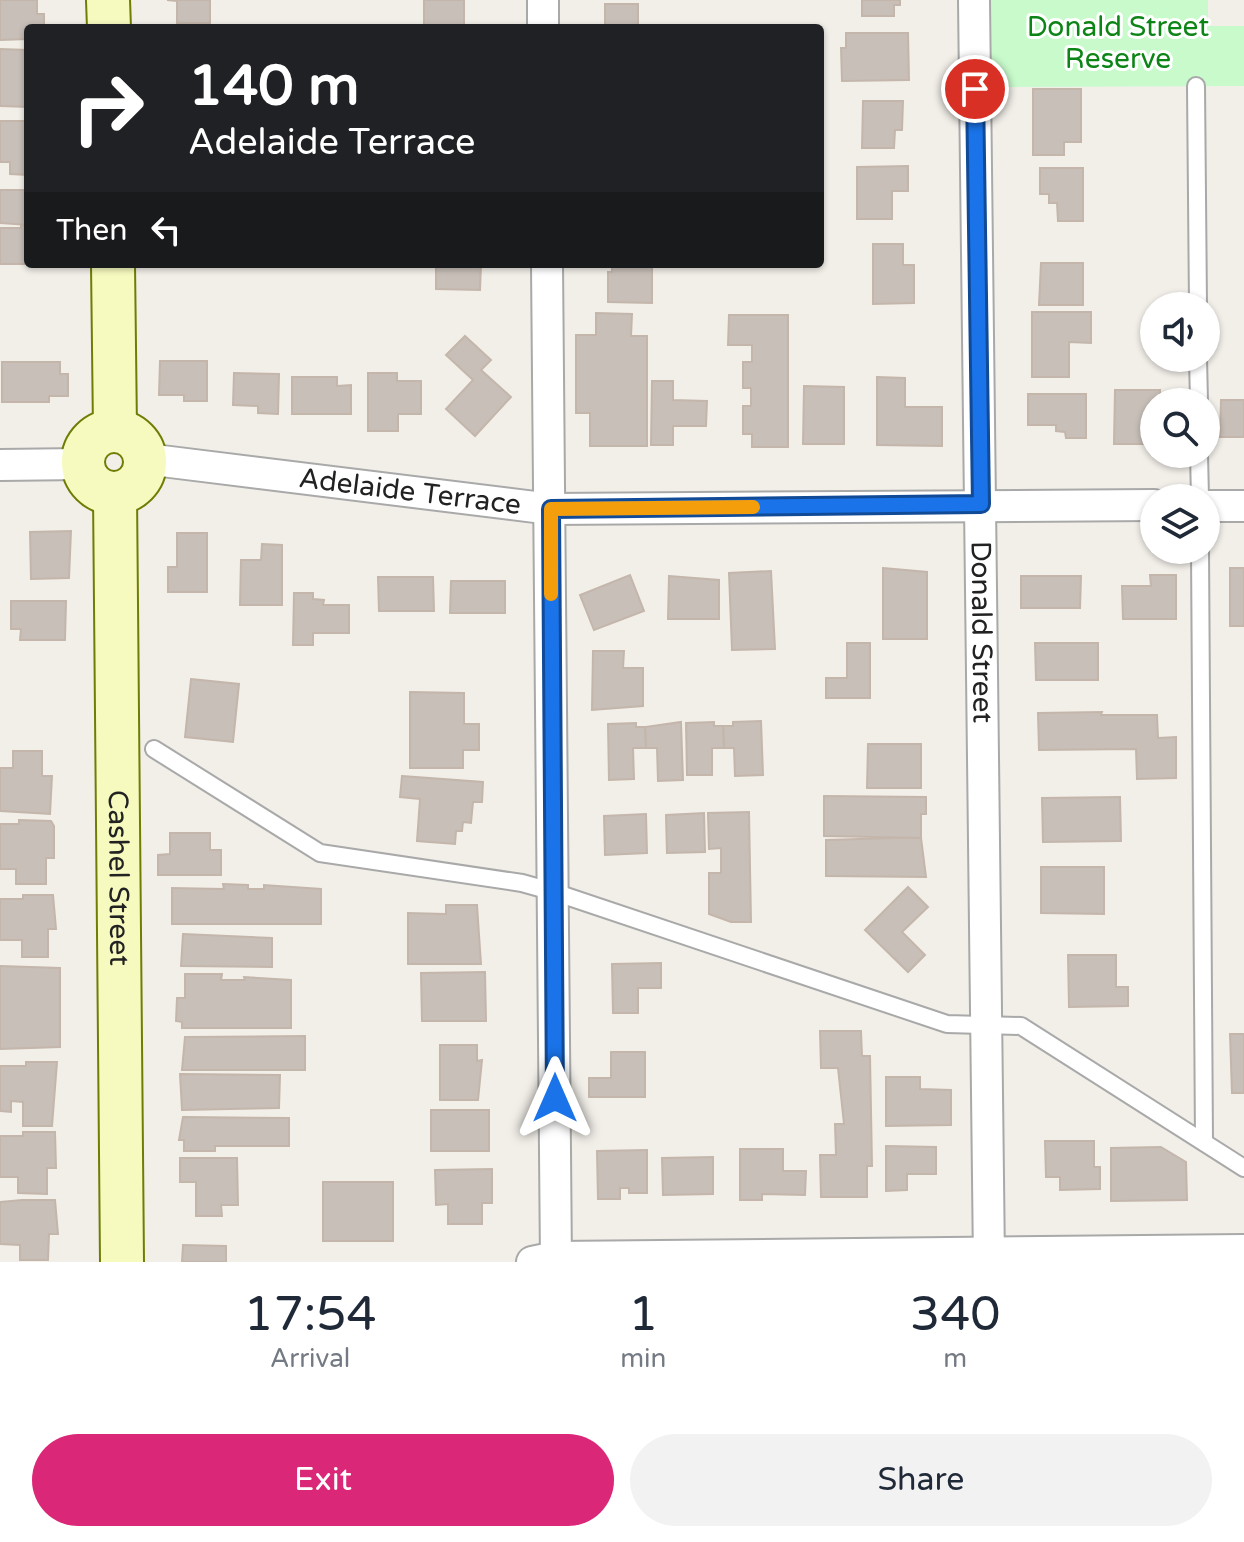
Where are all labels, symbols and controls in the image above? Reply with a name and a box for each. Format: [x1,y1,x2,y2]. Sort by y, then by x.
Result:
park label: Donald Street Reserve [1027,10,1209,76]
text: 140 m [188,53,359,120]
pin [941,55,1009,123]
icon: right [56,56,160,160]
icon: arrive [953,67,997,111]
text: Adelaide Terrace [188,121,475,164]
icon: left [144,208,188,252]
text: Then [56,212,128,249]
map controls [1140,292,1220,564]
button: sound [1140,292,1220,372]
button: search [1140,388,1220,468]
street label: Adelaide Terrace [297,461,523,522]
button: layers [1140,484,1220,564]
street label: Donald Street [963,541,1000,724]
street label: Cashel Street [101,790,136,966]
position arrow [513,1056,597,1140]
text: 17:54 [244,1286,377,1344]
text: 1 [628,1286,658,1344]
text: 340 [910,1286,1000,1344]
text: Arrival [270,1343,350,1374]
text: min [620,1343,666,1374]
text: m [943,1343,967,1374]
button: Exit [32,1434,614,1526]
button: Share [630,1434,1212,1526]

